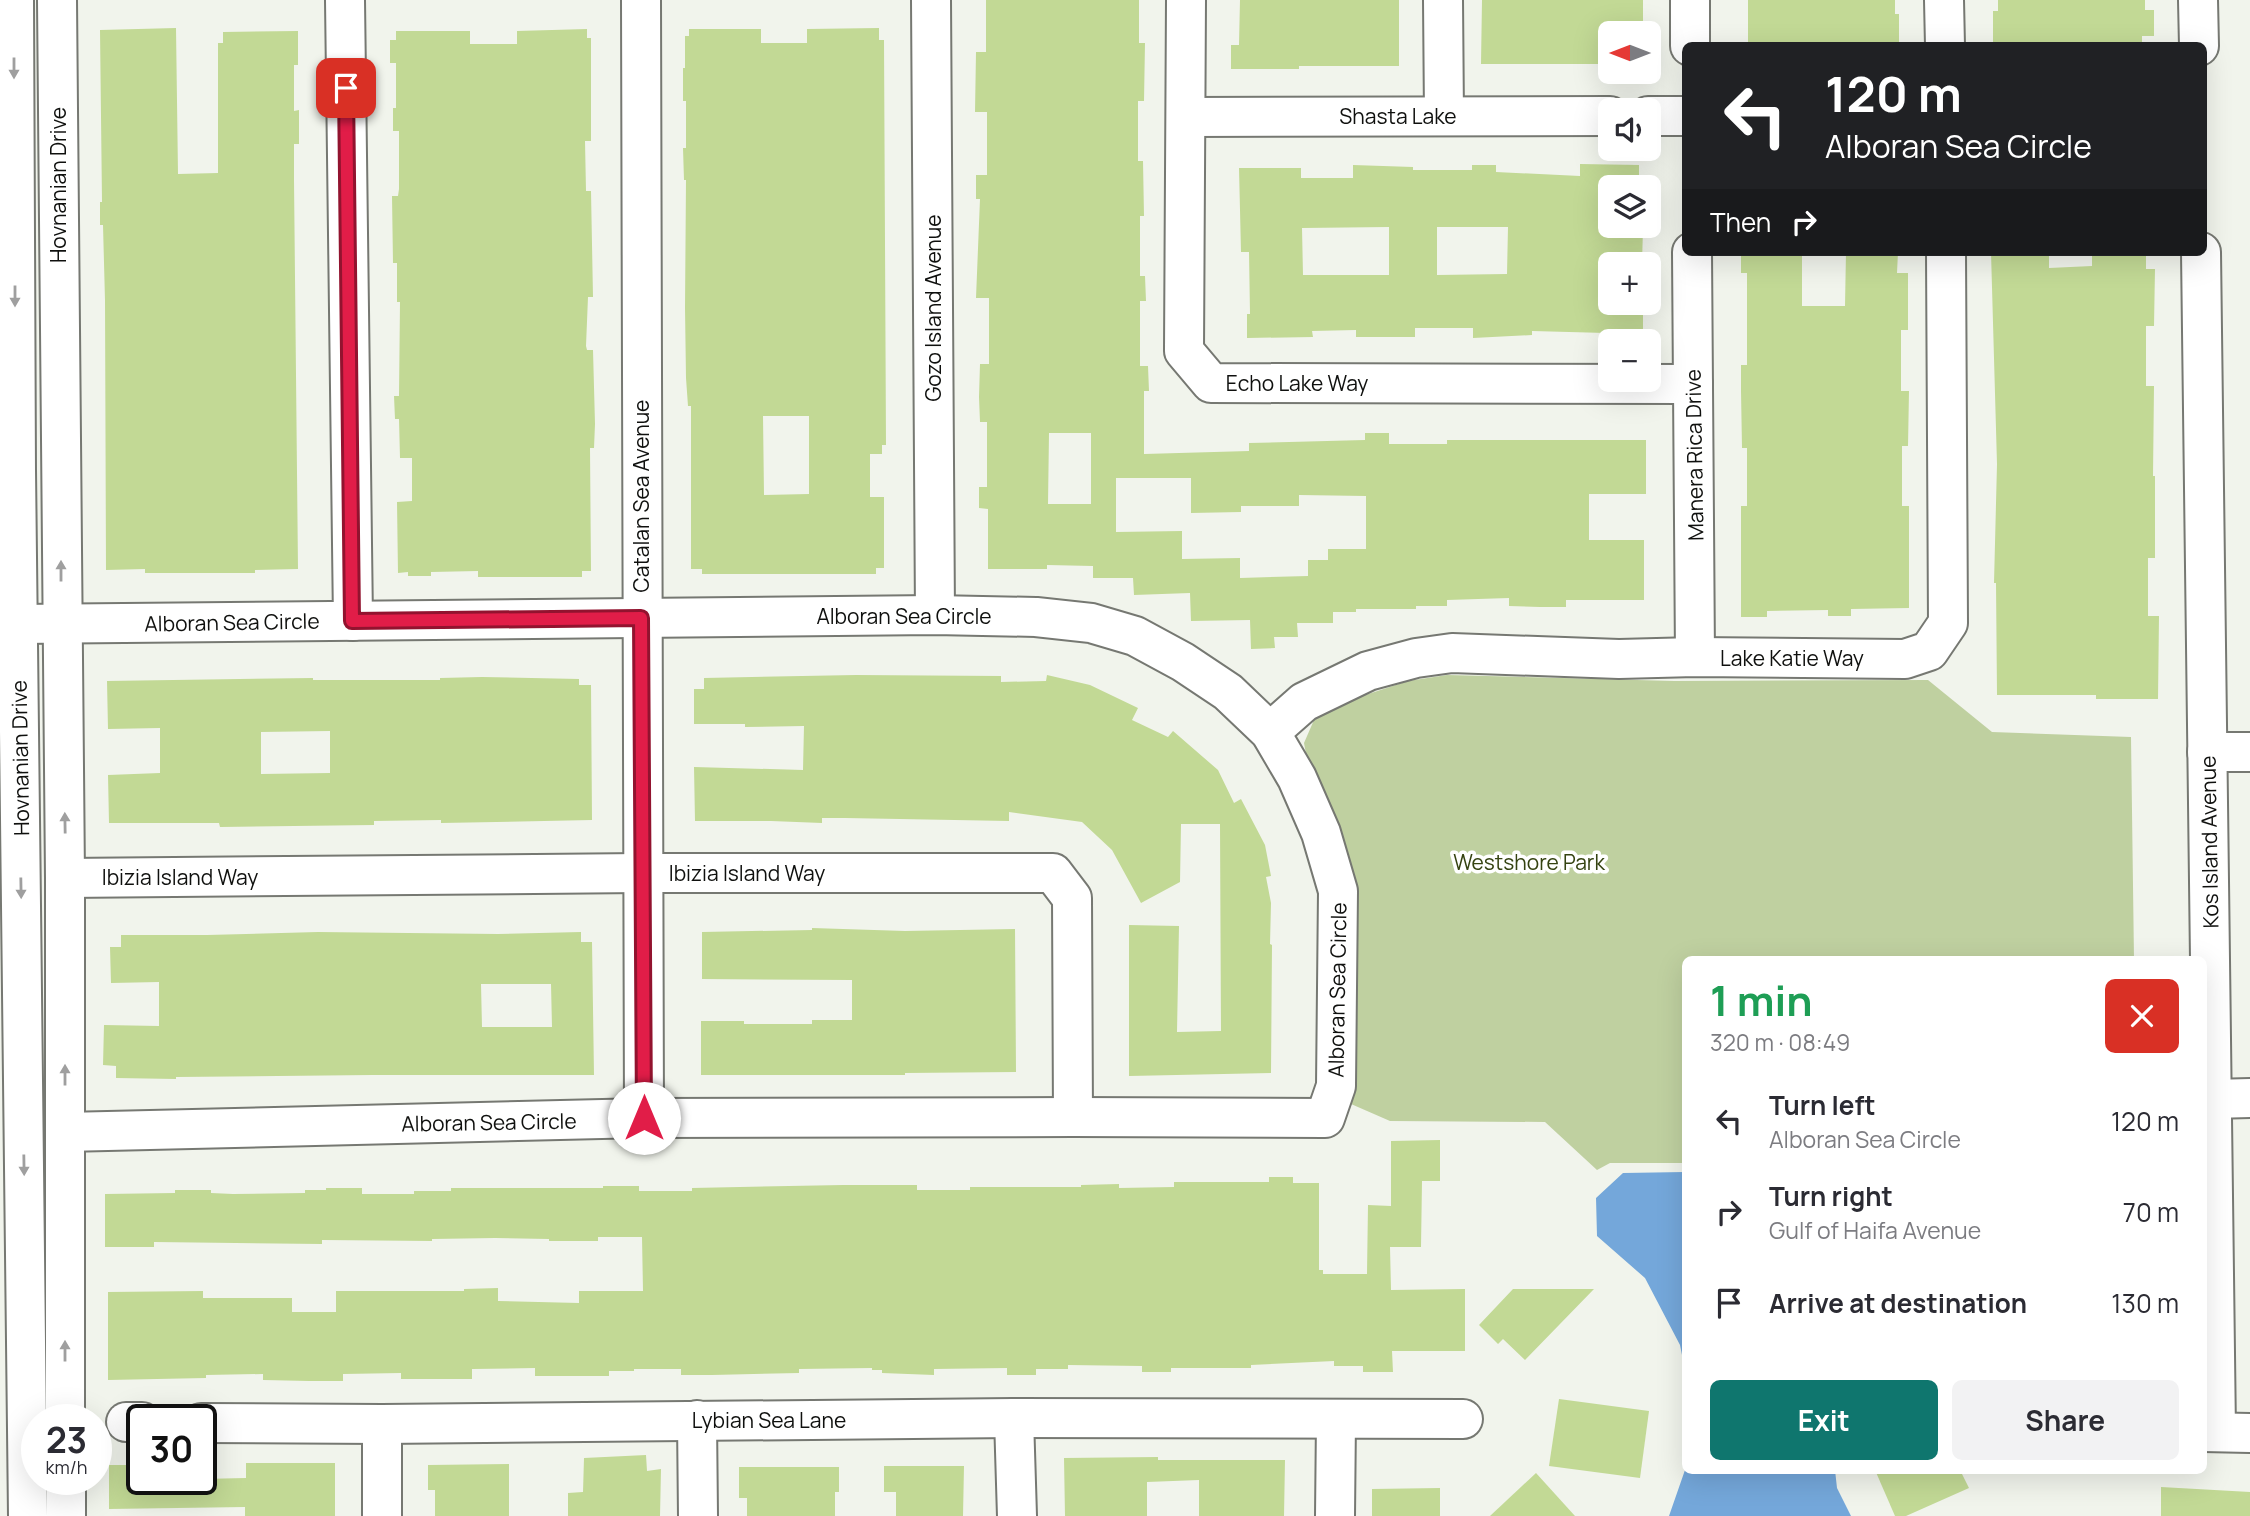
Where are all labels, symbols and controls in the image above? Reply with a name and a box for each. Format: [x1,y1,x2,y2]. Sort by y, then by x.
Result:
north arrow [1598,21,1661,84]
map controls [1598,21,1661,392]
one-way arrow [8,57,20,79]
pin [316,58,376,118]
text: 120 m [1825,60,1962,127]
icon: arrive [327,69,365,107]
icon: left [1710,70,1801,161]
button: sound [1598,98,1661,161]
street label: Shasta Lake [1339,102,1457,130]
street label: Hovnanian Drive [44,107,72,263]
text: Alboran Sea Circle [1825,124,2092,168]
button: layers [1598,175,1661,238]
icon: right [1785,203,1823,241]
text: Then [1710,204,1771,240]
street label: Gozo Island Avenue [919,214,947,402]
button: + [1598,252,1661,315]
one-way arrow [9,285,21,307]
button: − [1598,329,1661,392]
street label: Echo Lake Way [1226,369,1368,397]
street label: Manera Rica Drive [1679,369,1709,541]
street label: Catalan Sea Avenue [627,400,655,592]
one-way arrow [55,559,67,581]
street label: Alboran Sea Circle [816,602,992,630]
street label: Alboran Sea Circle [144,606,320,638]
street label: Lake Katie Way [1720,644,1864,672]
street label: Hovnanian Drive [5,680,35,836]
street label: Kos Island Avenue [2193,755,2225,929]
one-way arrow [59,811,70,833]
park label: Westshore Park [1453,848,1605,876]
street label: Ibizia Island Way [669,859,825,887]
street label: Ibizia Island Way [102,863,258,891]
one-way arrow [15,878,27,900]
street label: Alboran Sea Circle [1321,902,1353,1078]
text: 1 min [1710,971,1813,1029]
button: close [2105,979,2179,1053]
text: 320 m · 08:49 [1710,1026,1850,1058]
one-way arrow [59,1063,71,1085]
position arrow [607,1081,681,1155]
text: Turn left [1769,1087,1876,1123]
icon: left [1710,1102,1748,1140]
text: 120 m [2111,1103,2179,1139]
street label: Alboran Sea Circle [401,1106,577,1138]
text: Alboran Sea Circle [1769,1123,1961,1155]
one-way arrow [18,1154,30,1176]
text: Turn right [1769,1178,1893,1214]
icon: right [1710,1193,1748,1231]
text: 70 m [2123,1194,2179,1230]
text: Gulf of Haifa Avenue [1769,1214,1981,1246]
icon: arrive [1710,1284,1748,1322]
text: Arrive at destination [1769,1285,2027,1321]
text: 130 m [2111,1285,2179,1321]
one-way arrow [59,1340,71,1362]
button: Exit [1710,1380,1938,1460]
button: Share [1952,1380,2179,1460]
speed limit sign: 30 [126,1404,217,1495]
street label: Lybian Sea Lane [692,1406,846,1434]
text: 23 [46,1416,87,1464]
text: km/h [46,1455,87,1479]

